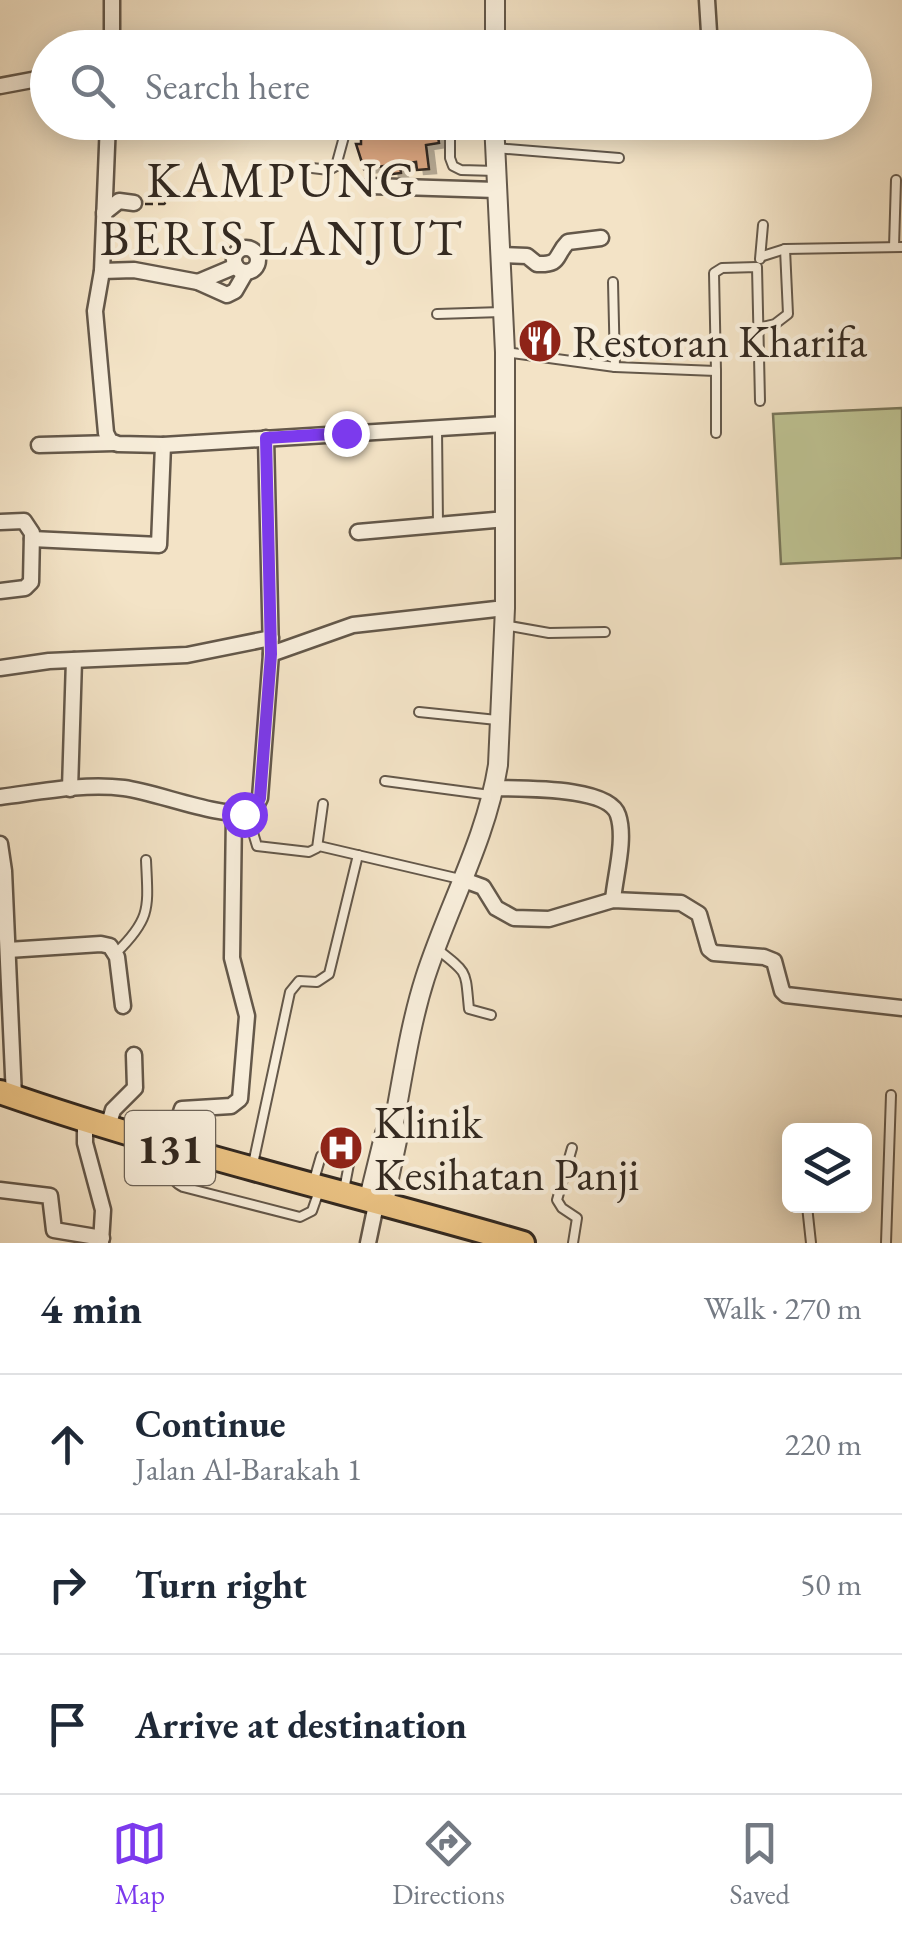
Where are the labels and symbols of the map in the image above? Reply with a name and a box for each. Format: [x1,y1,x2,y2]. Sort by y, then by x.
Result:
district label: KAMPUNG BERIS LANJUT [100,147,464,270]
place label: Restoran Kharifa [572,312,867,370]
restaurant icon: Restoran Kharifa [517,318,563,364]
route end [324,411,370,457]
route start [222,792,268,838]
place label: Klinik Kesihatan Panji [374,1093,639,1203]
road number: 131 [125,1111,215,1185]
hospital icon: Klinik Kesihatan Panji [318,1125,364,1171]

